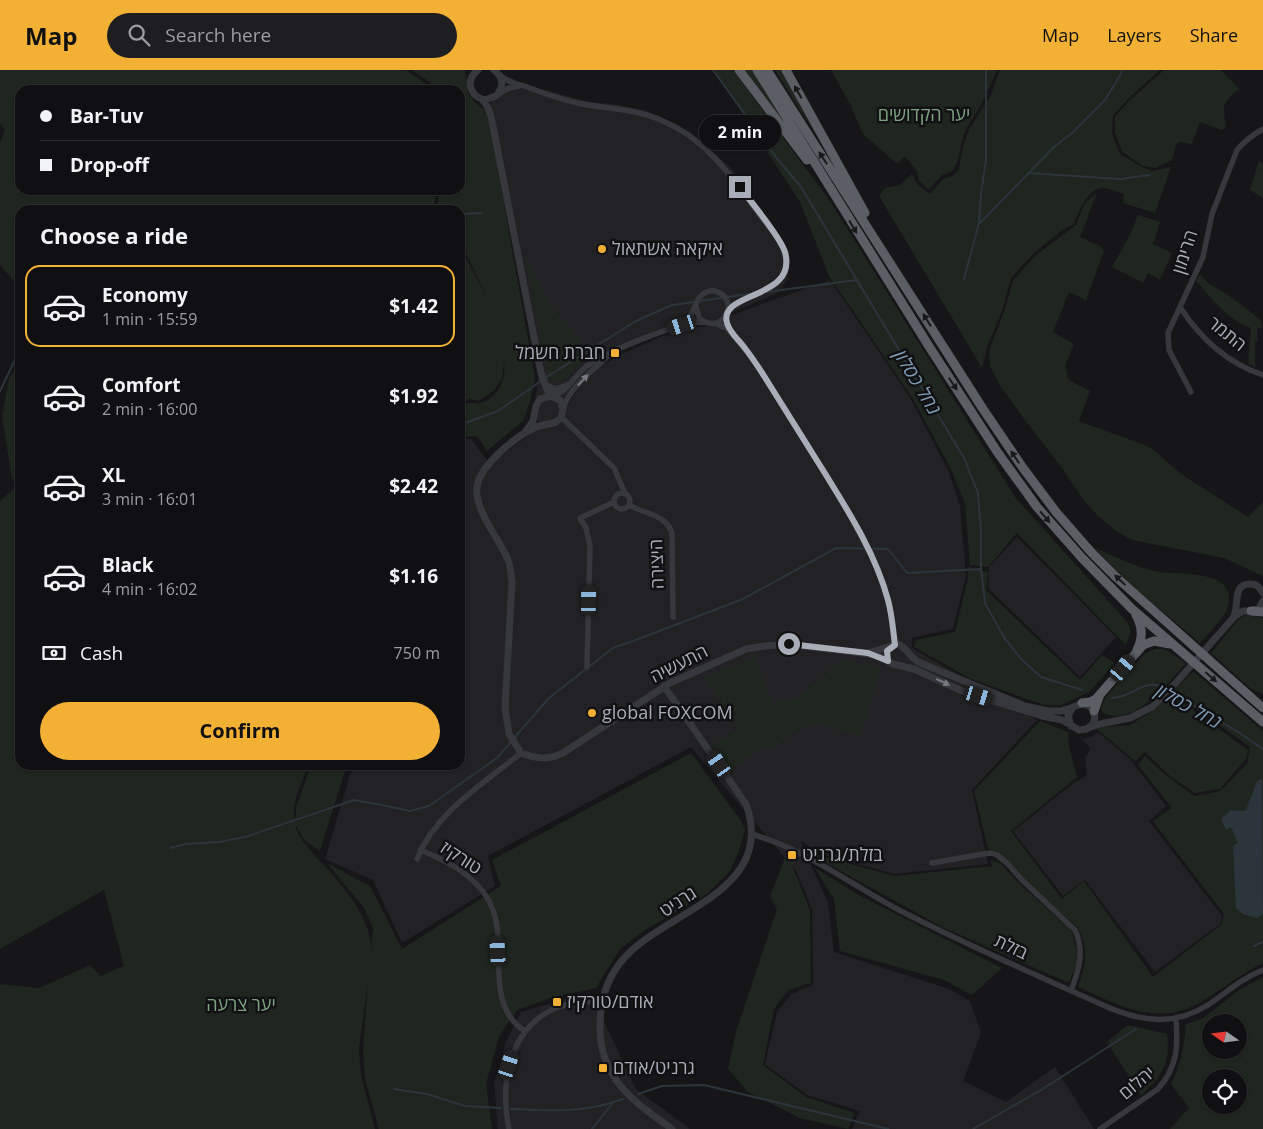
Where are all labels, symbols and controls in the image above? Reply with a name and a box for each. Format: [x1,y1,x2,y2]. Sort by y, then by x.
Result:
search box [107,13,457,58]
text: Map [25,19,77,52]
icon: search [125,21,153,49]
text: Search here [165,22,271,48]
text: Map [1042,23,1079,47]
text: Layers [1107,23,1162,47]
text: Share [1190,23,1238,47]
one-way arrow [794,84,802,99]
park label: יער הקדושים [878,102,970,126]
text: Bar-Tuv [70,103,143,129]
callout: 2 min [699,114,781,150]
text: 2 min [718,121,762,143]
one-way arrow [819,151,828,164]
text: Drop-off [70,152,149,178]
route end [729,176,751,198]
text: Choose a ride [40,220,188,250]
one-way arrow [849,220,858,233]
street label: הרימון [1166,227,1202,277]
place label: איקאה אשתאול [612,236,723,260]
marker: איקאה אשתאול [596,243,608,255]
text: Economy [102,282,188,308]
icon: car [42,284,87,329]
text: $1.42 [389,293,438,319]
text: 1 min · 15:59 [102,308,197,330]
street label: התמר [1203,310,1252,356]
car [665,313,698,337]
one-way arrow [923,314,932,327]
place label: חברת חשמל [515,340,605,364]
water label: נחל כסלון [888,344,948,419]
marker: חברת חשמל [609,347,621,359]
text: Comfort [102,372,181,398]
icon: car [42,374,87,419]
one-way arrow [577,374,589,386]
one-way arrow [948,377,957,391]
text: $1.92 [389,383,438,409]
text: 2 min · 16:00 [102,398,197,420]
one-way arrow [1010,450,1020,464]
text: XL [102,462,125,488]
icon: car [42,464,87,509]
text: $2.42 [389,473,438,499]
text: 3 min · 16:01 [102,488,197,510]
one-way arrow [1040,511,1051,524]
street label: היצירה [643,538,669,590]
text: Black [102,552,154,578]
icon: car [42,554,87,599]
text: $1.16 [389,563,438,589]
one-way arrow [1115,574,1127,586]
text: 4 min · 16:02 [102,578,197,600]
car [581,585,596,615]
route start [778,633,800,655]
street label: התעשיה [646,638,711,688]
icon: cash [40,639,68,667]
text: Cash [80,640,123,666]
text: 750 m [394,642,440,664]
car [1107,652,1138,684]
one-way arrow [1205,671,1217,682]
water label: נחל כסלון [1151,677,1227,735]
one-way arrow [936,679,950,687]
car [962,684,995,708]
place label: global FOXCOM [602,700,733,724]
button: Confirm [40,702,440,760]
marker: global FOXCOM [586,707,598,719]
car [704,747,733,781]
street label: טורקיז [436,835,487,879]
place label: בזלת/גרניט [802,842,883,866]
marker: בזלת/גרניט [786,849,798,861]
street label: גרניט [654,880,701,922]
street label: בזלת [991,928,1033,964]
car [489,936,506,966]
place label: אודם/טורקיז [567,989,654,1013]
park label: יער צרעה [206,992,276,1016]
marker: אודם/טורקיז [551,996,563,1008]
north arrow [1202,1014,1248,1059]
map controls [1202,1014,1247,1114]
car [497,1048,520,1082]
place label: גרניט/אודם [613,1055,695,1079]
street label: יהלום [1113,1060,1159,1104]
marker: גרניט/אודם [597,1062,609,1074]
button: locate [1202,1069,1247,1114]

